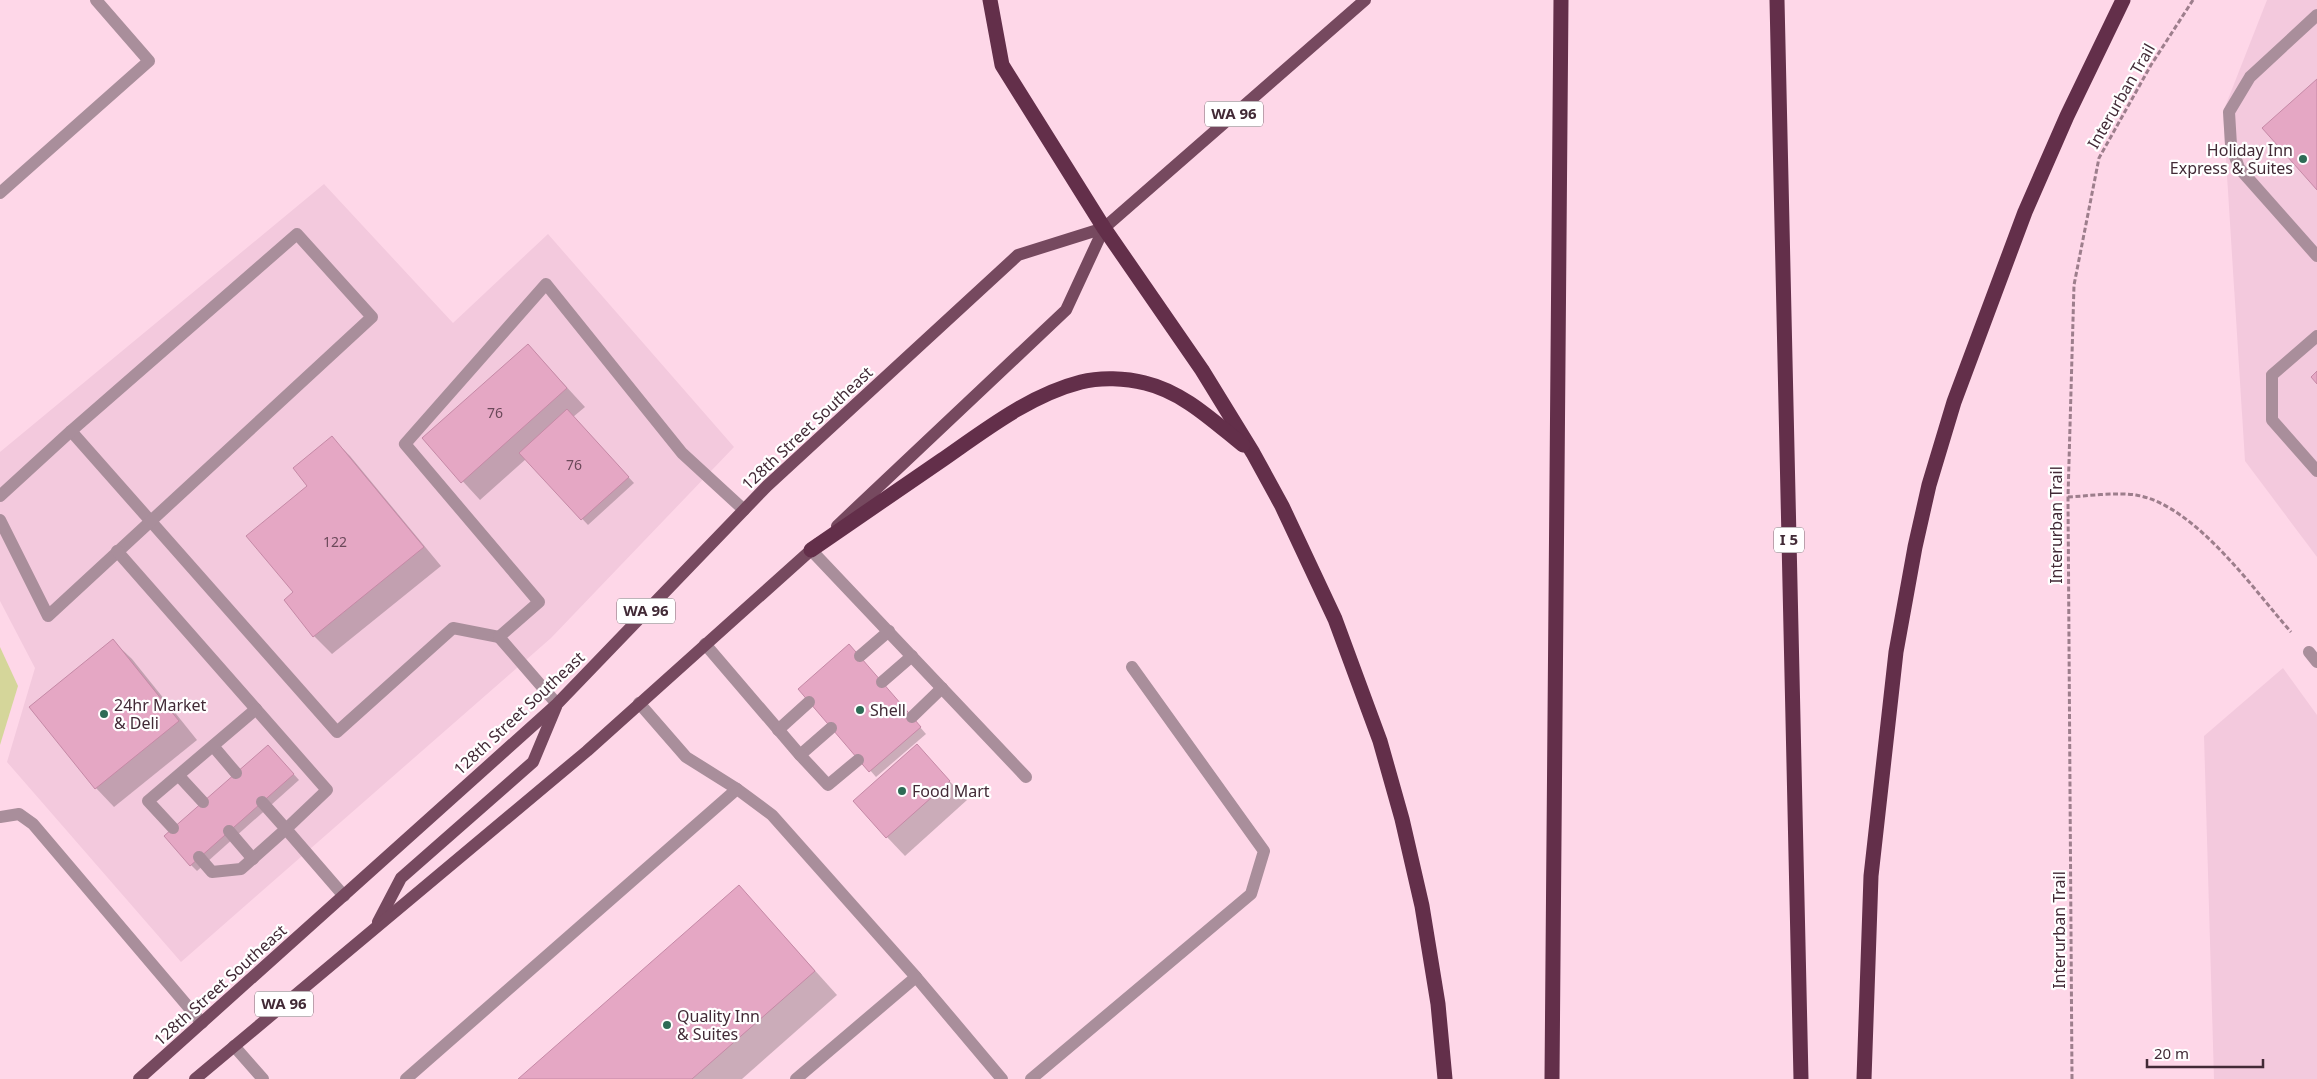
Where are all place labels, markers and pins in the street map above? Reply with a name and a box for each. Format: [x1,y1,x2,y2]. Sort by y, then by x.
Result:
place label: Holiday Inn Express & Suites [2170,139,2293,179]
marker: Holiday Inn Express & Suites [2297,153,2309,165]
place label: 24hr Market & Deli [114,694,207,734]
place label: Shell [870,699,906,721]
marker: Shell [854,704,866,716]
marker: 24hr Market & Deli [98,708,110,720]
place label: Food Mart [912,780,990,802]
marker: Food Mart [896,785,908,797]
place label: Quality Inn & Suites [677,1005,760,1045]
marker: Quality Inn & Suites [661,1019,673,1031]

